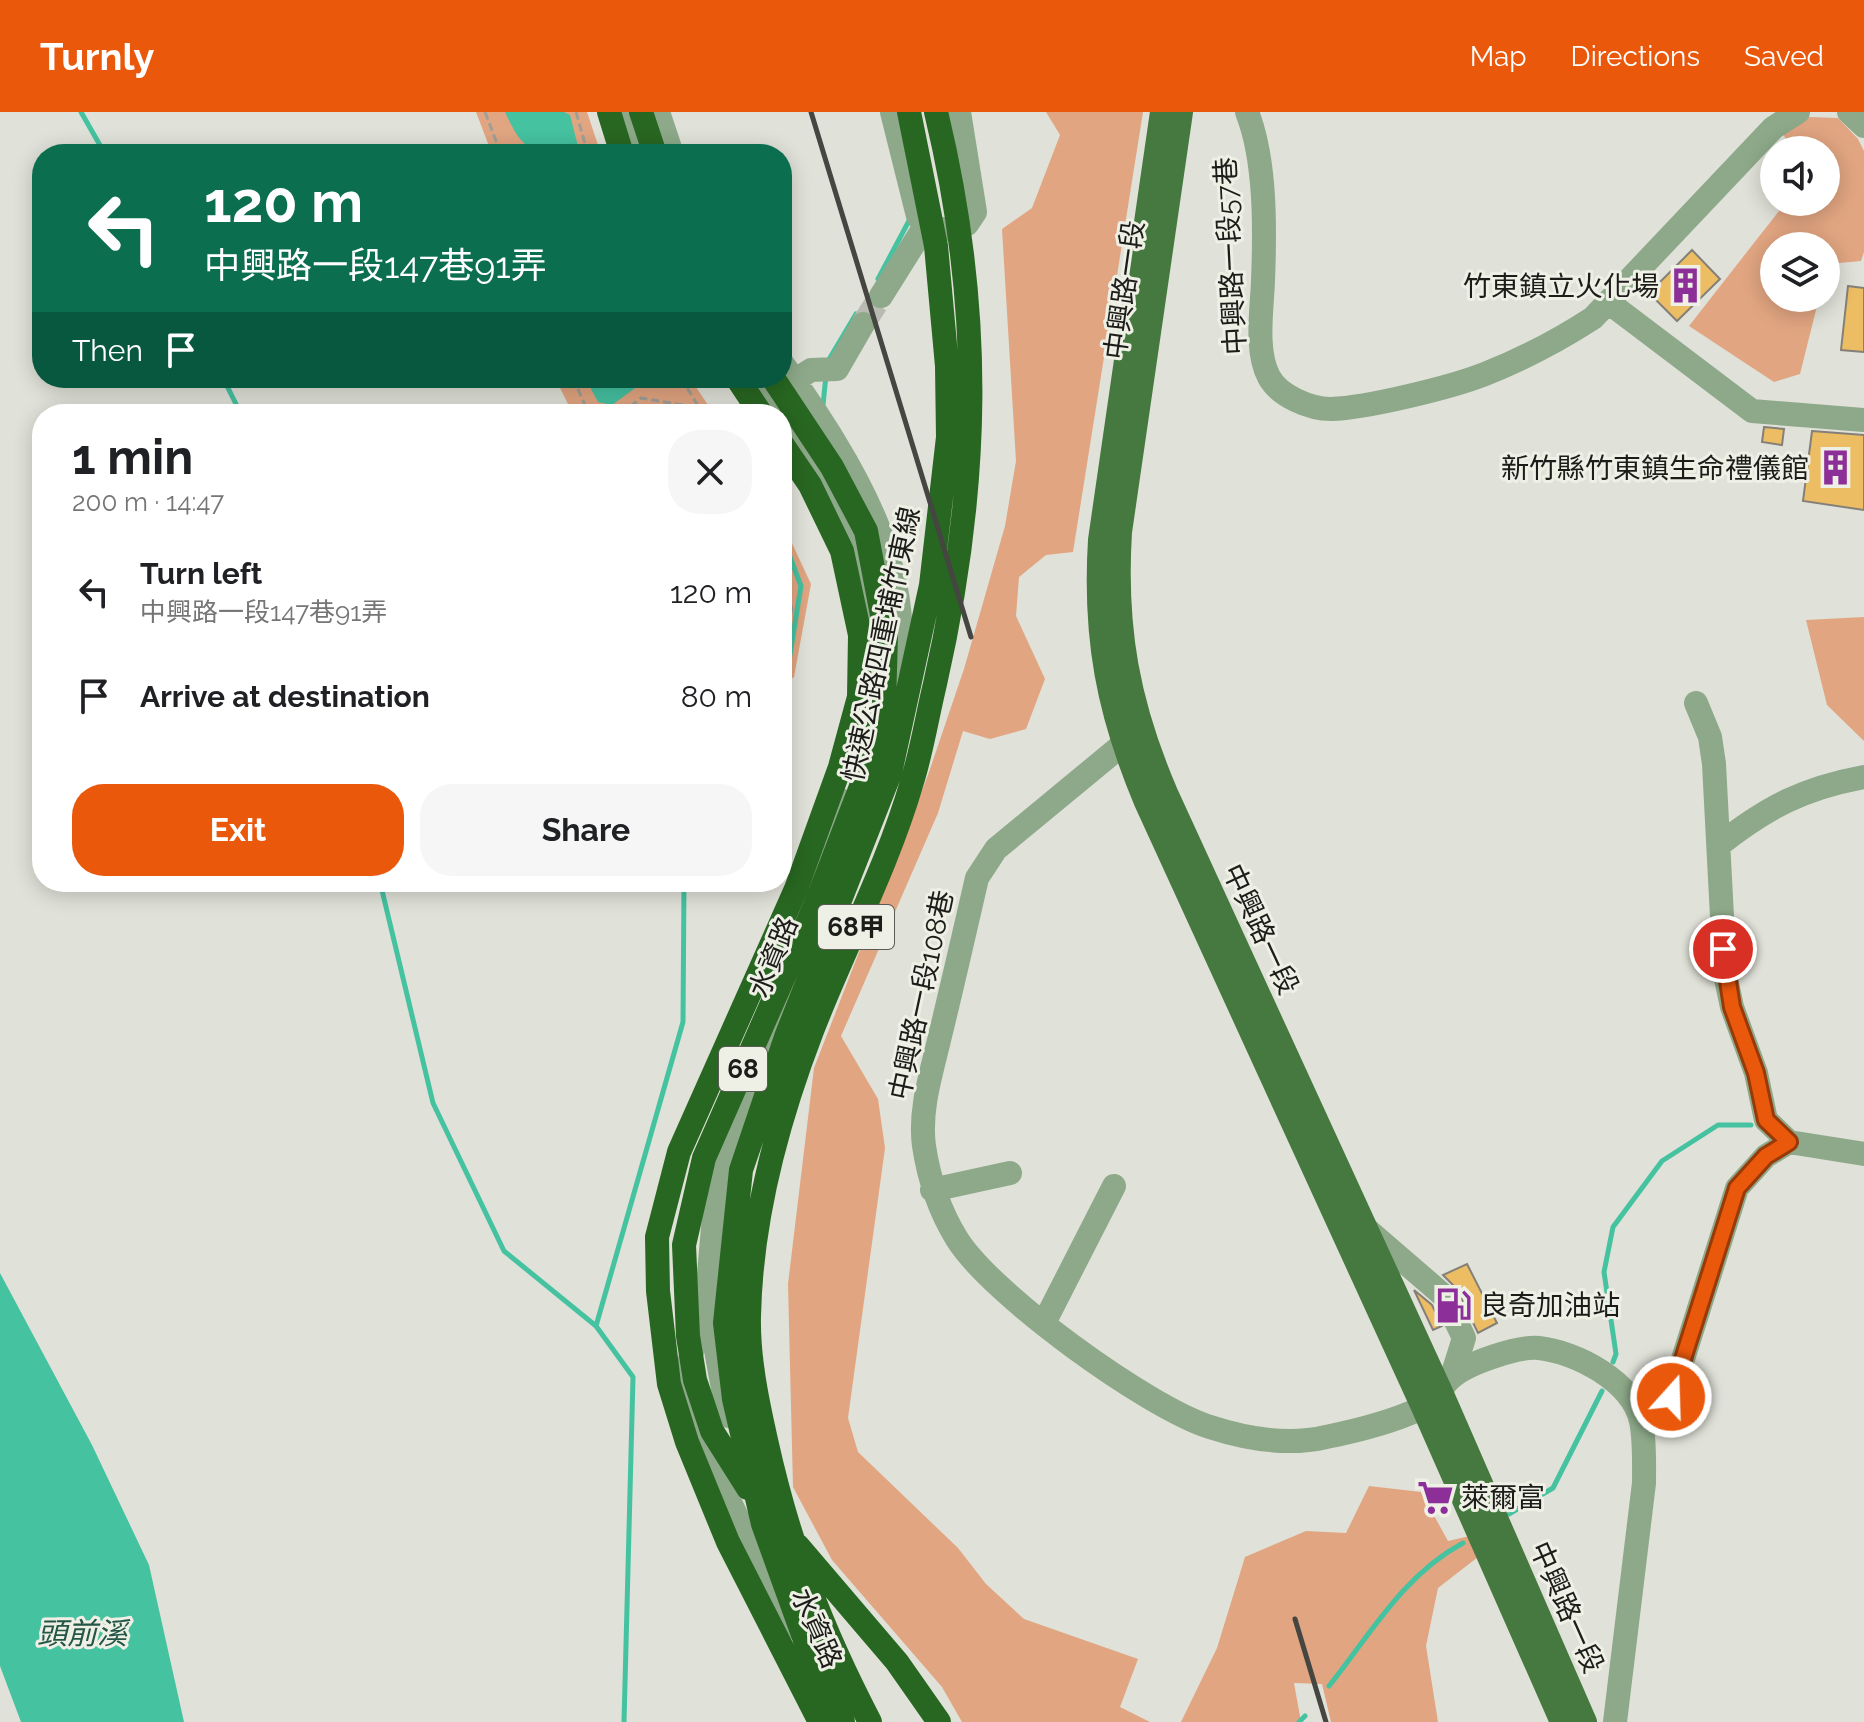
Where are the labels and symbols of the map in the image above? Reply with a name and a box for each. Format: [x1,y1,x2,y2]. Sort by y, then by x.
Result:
street label: 中興路一段57巷 [1209,156,1252,356]
street label: 中興路一段 [1098,218,1151,362]
building icon: 竹東鎮立火化場 [1666,267,1704,305]
place label: 竹東鎮立火化場 [1463,270,1659,303]
building icon: 新竹縣竹東鎮生命禮儀館 [1816,449,1854,487]
place label: 新竹縣竹東鎮生命禮儀館 [1501,452,1809,485]
street label: 快速公路四重埔竹東線 [836,504,927,784]
street label: 中興路一段 [1216,859,1305,1000]
street label: 中興路一段108巷 [883,887,960,1103]
road number: 68甲 [818,905,894,949]
street label: 水資路 [742,912,804,1002]
pin [1689,915,1757,983]
road number: 68 [719,1047,767,1091]
fuel station icon: 良奇加油站 [1435,1286,1473,1324]
place label: 良奇加油站 [1480,1289,1620,1322]
position arrow [1629,1355,1713,1439]
supermarket icon: 萊爾富 [1416,1478,1454,1516]
place label: 萊爾富 [1461,1481,1545,1514]
street label: 中興路一段 [1523,1537,1610,1678]
street label: 水資路 [784,1583,849,1673]
water label: 頭前溪 [37,1616,131,1651]

